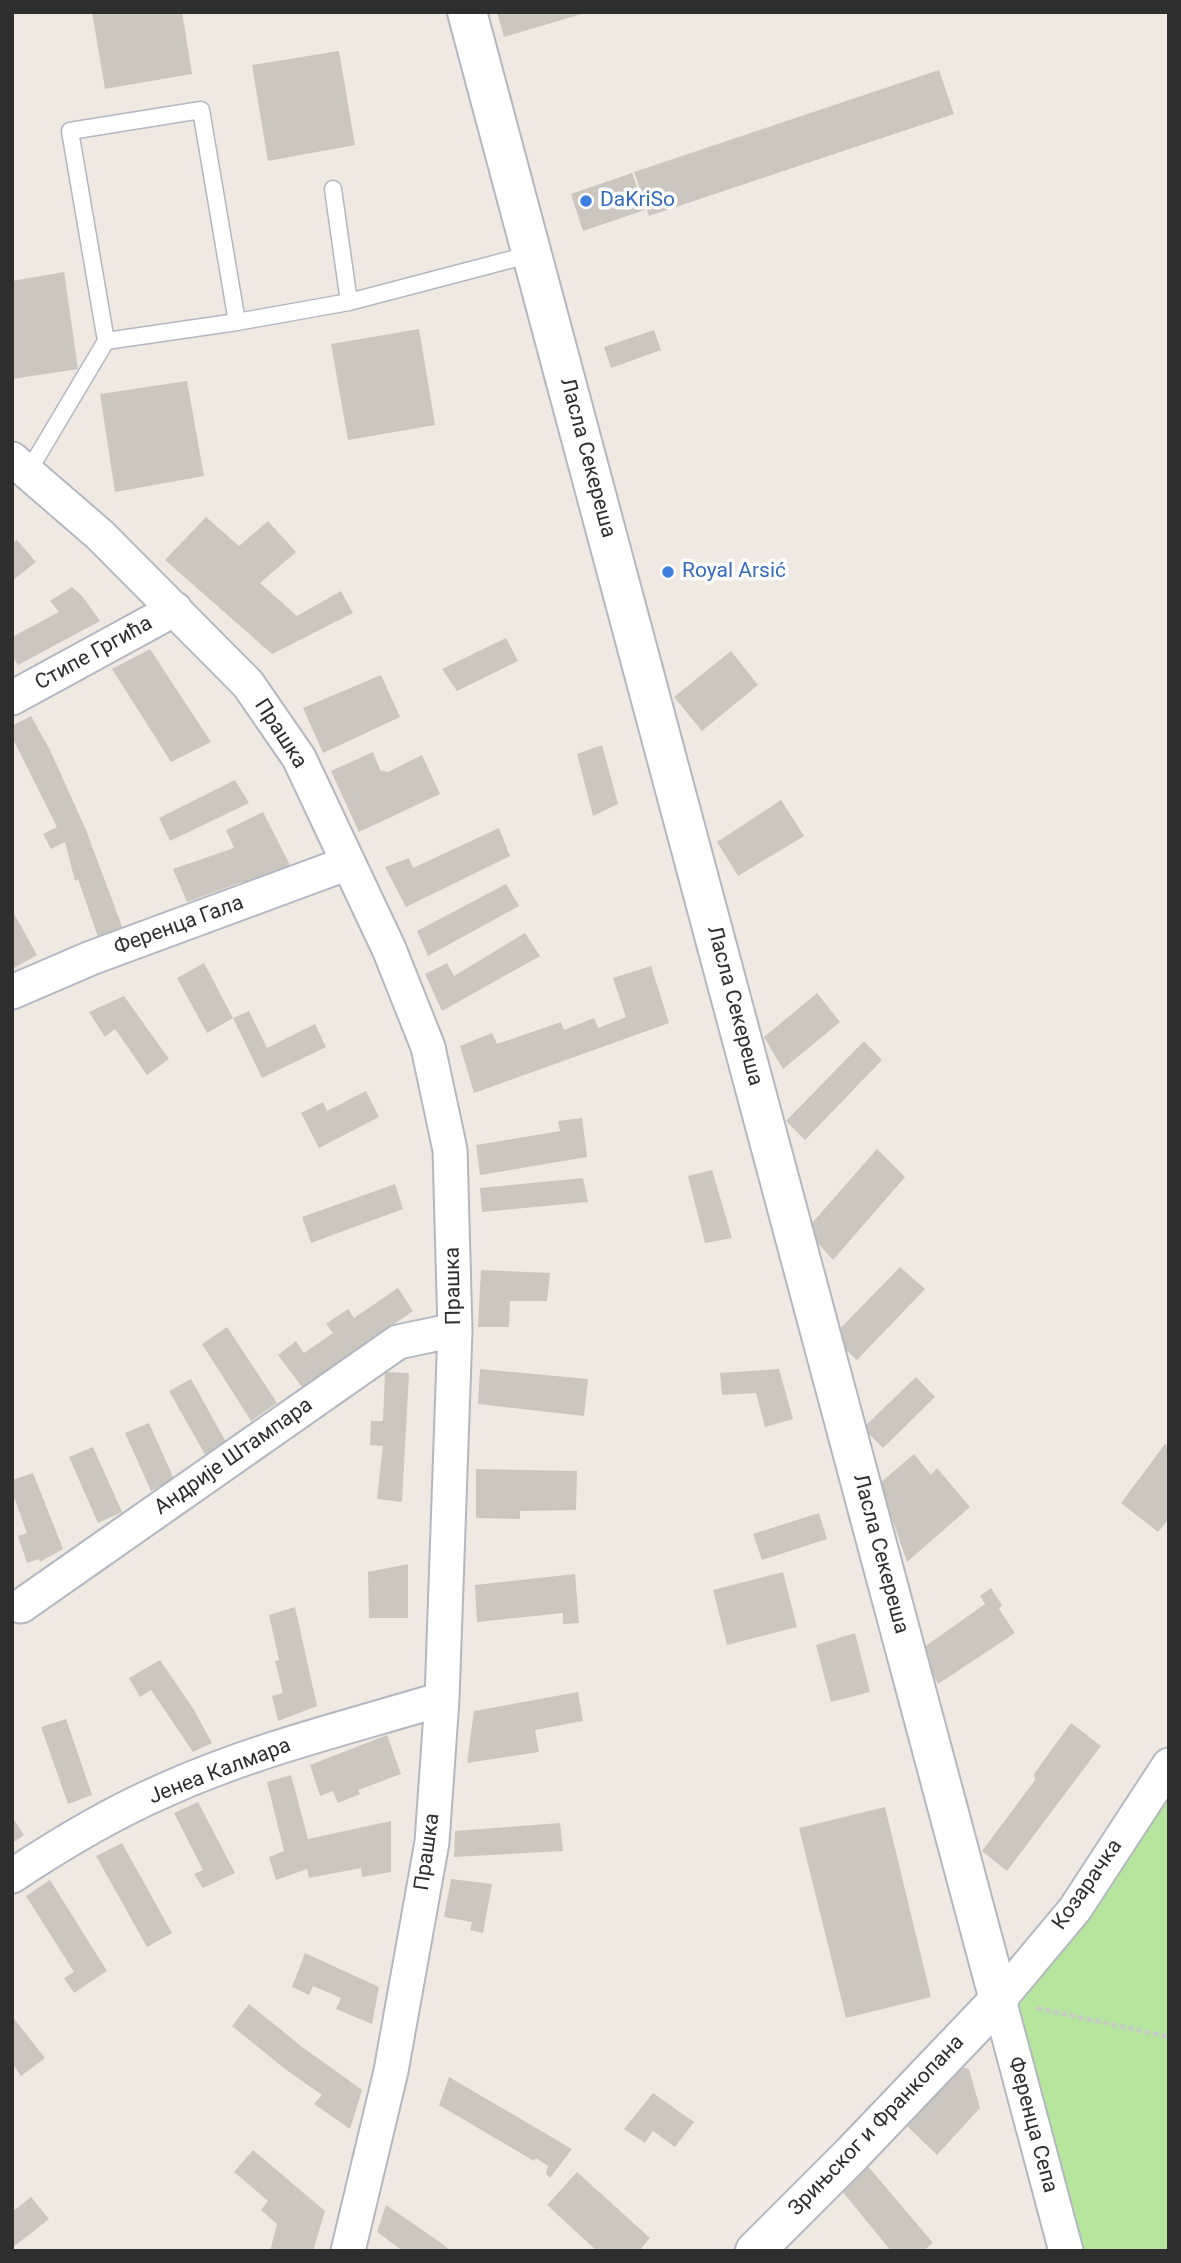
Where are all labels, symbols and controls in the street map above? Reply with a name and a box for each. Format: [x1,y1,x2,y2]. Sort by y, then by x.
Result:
place label: DaKriSo [600,188,675,214]
marker: DaKriSo [578,193,594,209]
street label: Ласла Секереша [554,375,620,541]
place label: Royal Arsić [682,559,786,585]
marker: Royal Arsić [660,564,676,580]
street label: Стипе Гргића [31,611,157,697]
street label: Прашка [248,694,312,774]
street label: Ференца Гала [111,891,247,961]
street label: Ласла Секереша [701,923,767,1089]
street label: Прашка [441,1247,467,1325]
street label: Андрије Штампара [150,1393,318,1521]
street label: Ласла Секереша [847,1471,913,1637]
street label: Јенеа Калмара [146,1733,294,1811]
street label: Прашка [410,1812,446,1892]
street label: Козарачка [1048,1835,1128,1935]
street label: Зрињског и Франкопана [784,2030,970,2222]
street label: Ференца Сепа [1002,2054,1062,2196]

